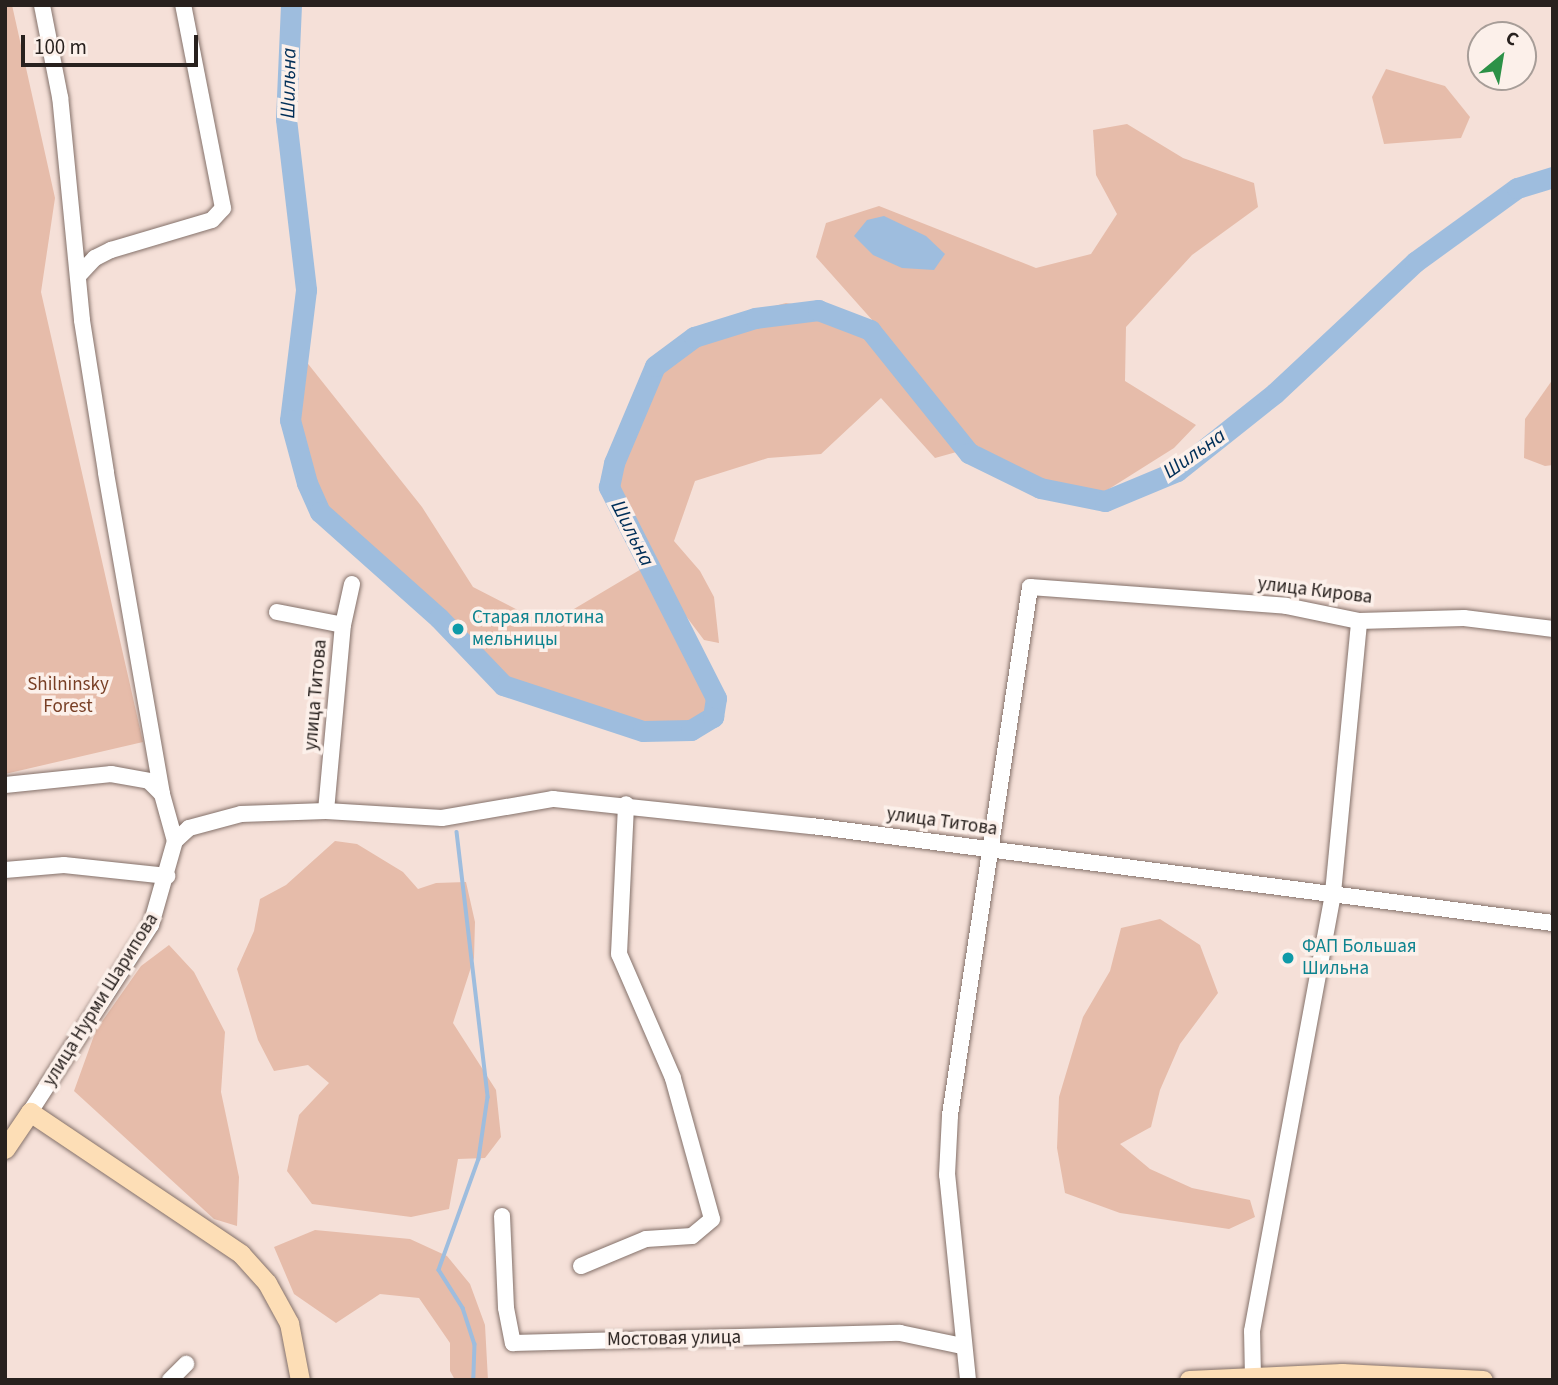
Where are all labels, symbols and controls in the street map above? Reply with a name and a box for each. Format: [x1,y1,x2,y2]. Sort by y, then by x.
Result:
scale bar [24,21,201,65]
north arrow [1467,21,1537,91]
text: С [1500,25,1523,54]
text: 100 m [34,32,87,62]
water label: Шильна [275,47,301,119]
water label: Шильна [1158,422,1230,484]
water label: Шильна [606,496,660,570]
street label: улица Кирова [1256,573,1374,609]
place label: Старая плотина мельницы [472,607,604,651]
marker: Старая плотина мельницы [450,621,466,637]
street label: улица Титова [300,638,332,752]
park label: Shilninsky Forest [27,674,109,718]
street label: улица Титова [885,803,999,841]
street label: улица Нурми Шарипова [38,909,164,1091]
place label: ФАП Большая Шильна [1302,936,1416,980]
marker: ФАП Большая Шильна [1280,950,1296,966]
street label: Мостовая улица [607,1326,741,1352]

